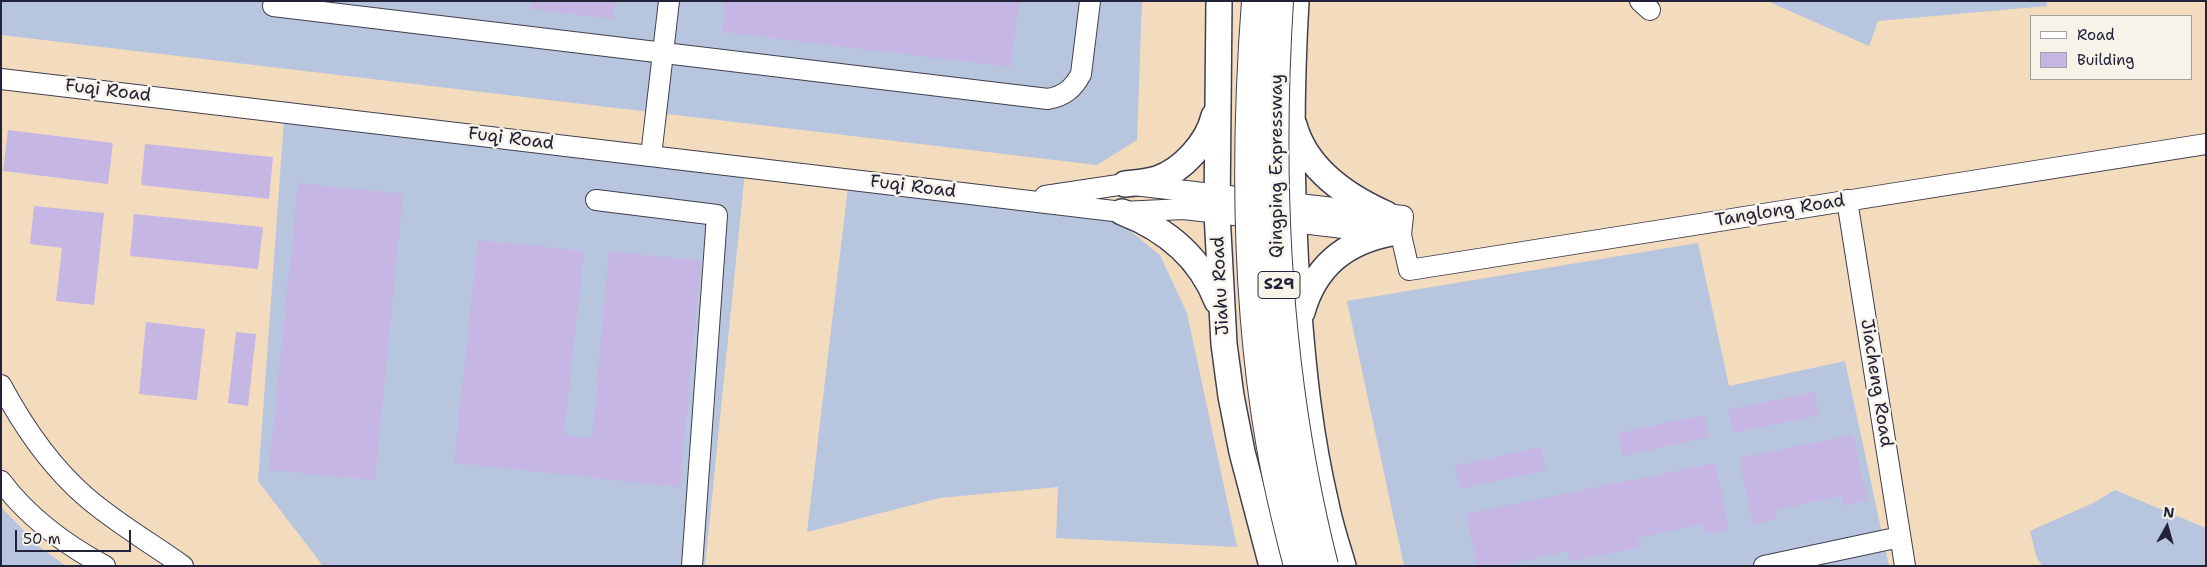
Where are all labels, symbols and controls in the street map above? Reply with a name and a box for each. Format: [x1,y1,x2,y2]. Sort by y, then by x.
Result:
legend [2030,15,2192,80]
text: Road [2077,25,2115,45]
text: Building [2077,50,2134,70]
street label: Qingping Expressway [1266,74,1288,258]
street label: Fuqi Road [64,75,152,107]
street label: Fuqi Road [467,123,555,155]
street label: Fuqi Road [869,171,957,203]
street label: Tanglong Road [1714,190,1846,232]
street label: Jiahu Road [1208,236,1234,336]
road number: S29 [1258,272,1300,298]
street label: Jiacheng Road [1855,317,1897,449]
north arrow [2142,502,2192,552]
text: N [2162,503,2175,522]
scale bar [18,520,134,552]
text: 50 m [23,529,61,549]

